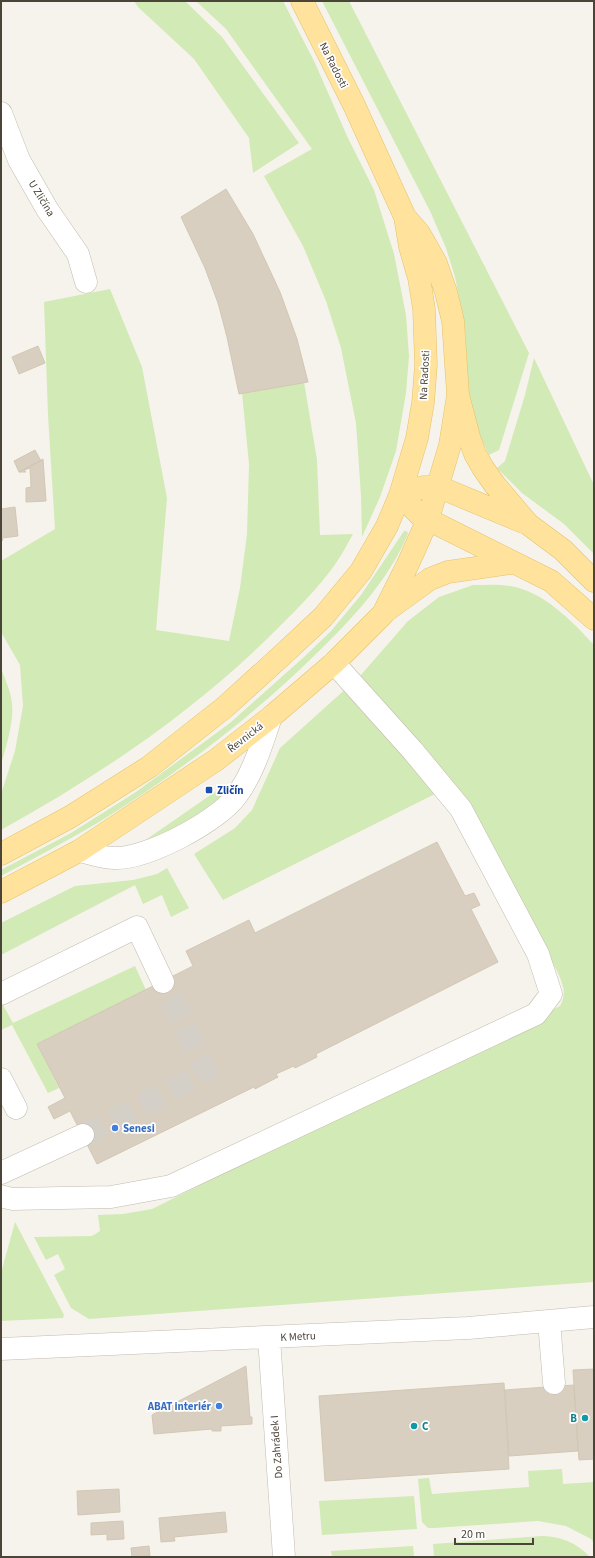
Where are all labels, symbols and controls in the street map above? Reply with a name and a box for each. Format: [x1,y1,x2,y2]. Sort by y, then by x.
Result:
street label: Na Radosti [316,40,351,91]
street label: U Zličína [25,177,58,219]
street label: Na Radosti [416,350,433,400]
street label: Řevnická [224,719,266,756]
place label: Zličín [217,783,244,798]
marker: Zličín [204,785,214,795]
place label: Senesi [123,1121,155,1136]
marker: Senesi [110,1123,120,1133]
street label: K Metru [280,1328,316,1345]
place label: ABAT interiér [147,1399,212,1414]
marker: ABAT interiér [214,1401,224,1411]
place label: B [570,1411,577,1426]
marker: B [580,1413,590,1423]
street label: Do Zahrádek I [267,1415,286,1479]
place label: C [422,1419,429,1434]
marker: C [409,1421,419,1431]
scale bar [455,1520,533,1546]
text: 20 m [461,1526,485,1543]

